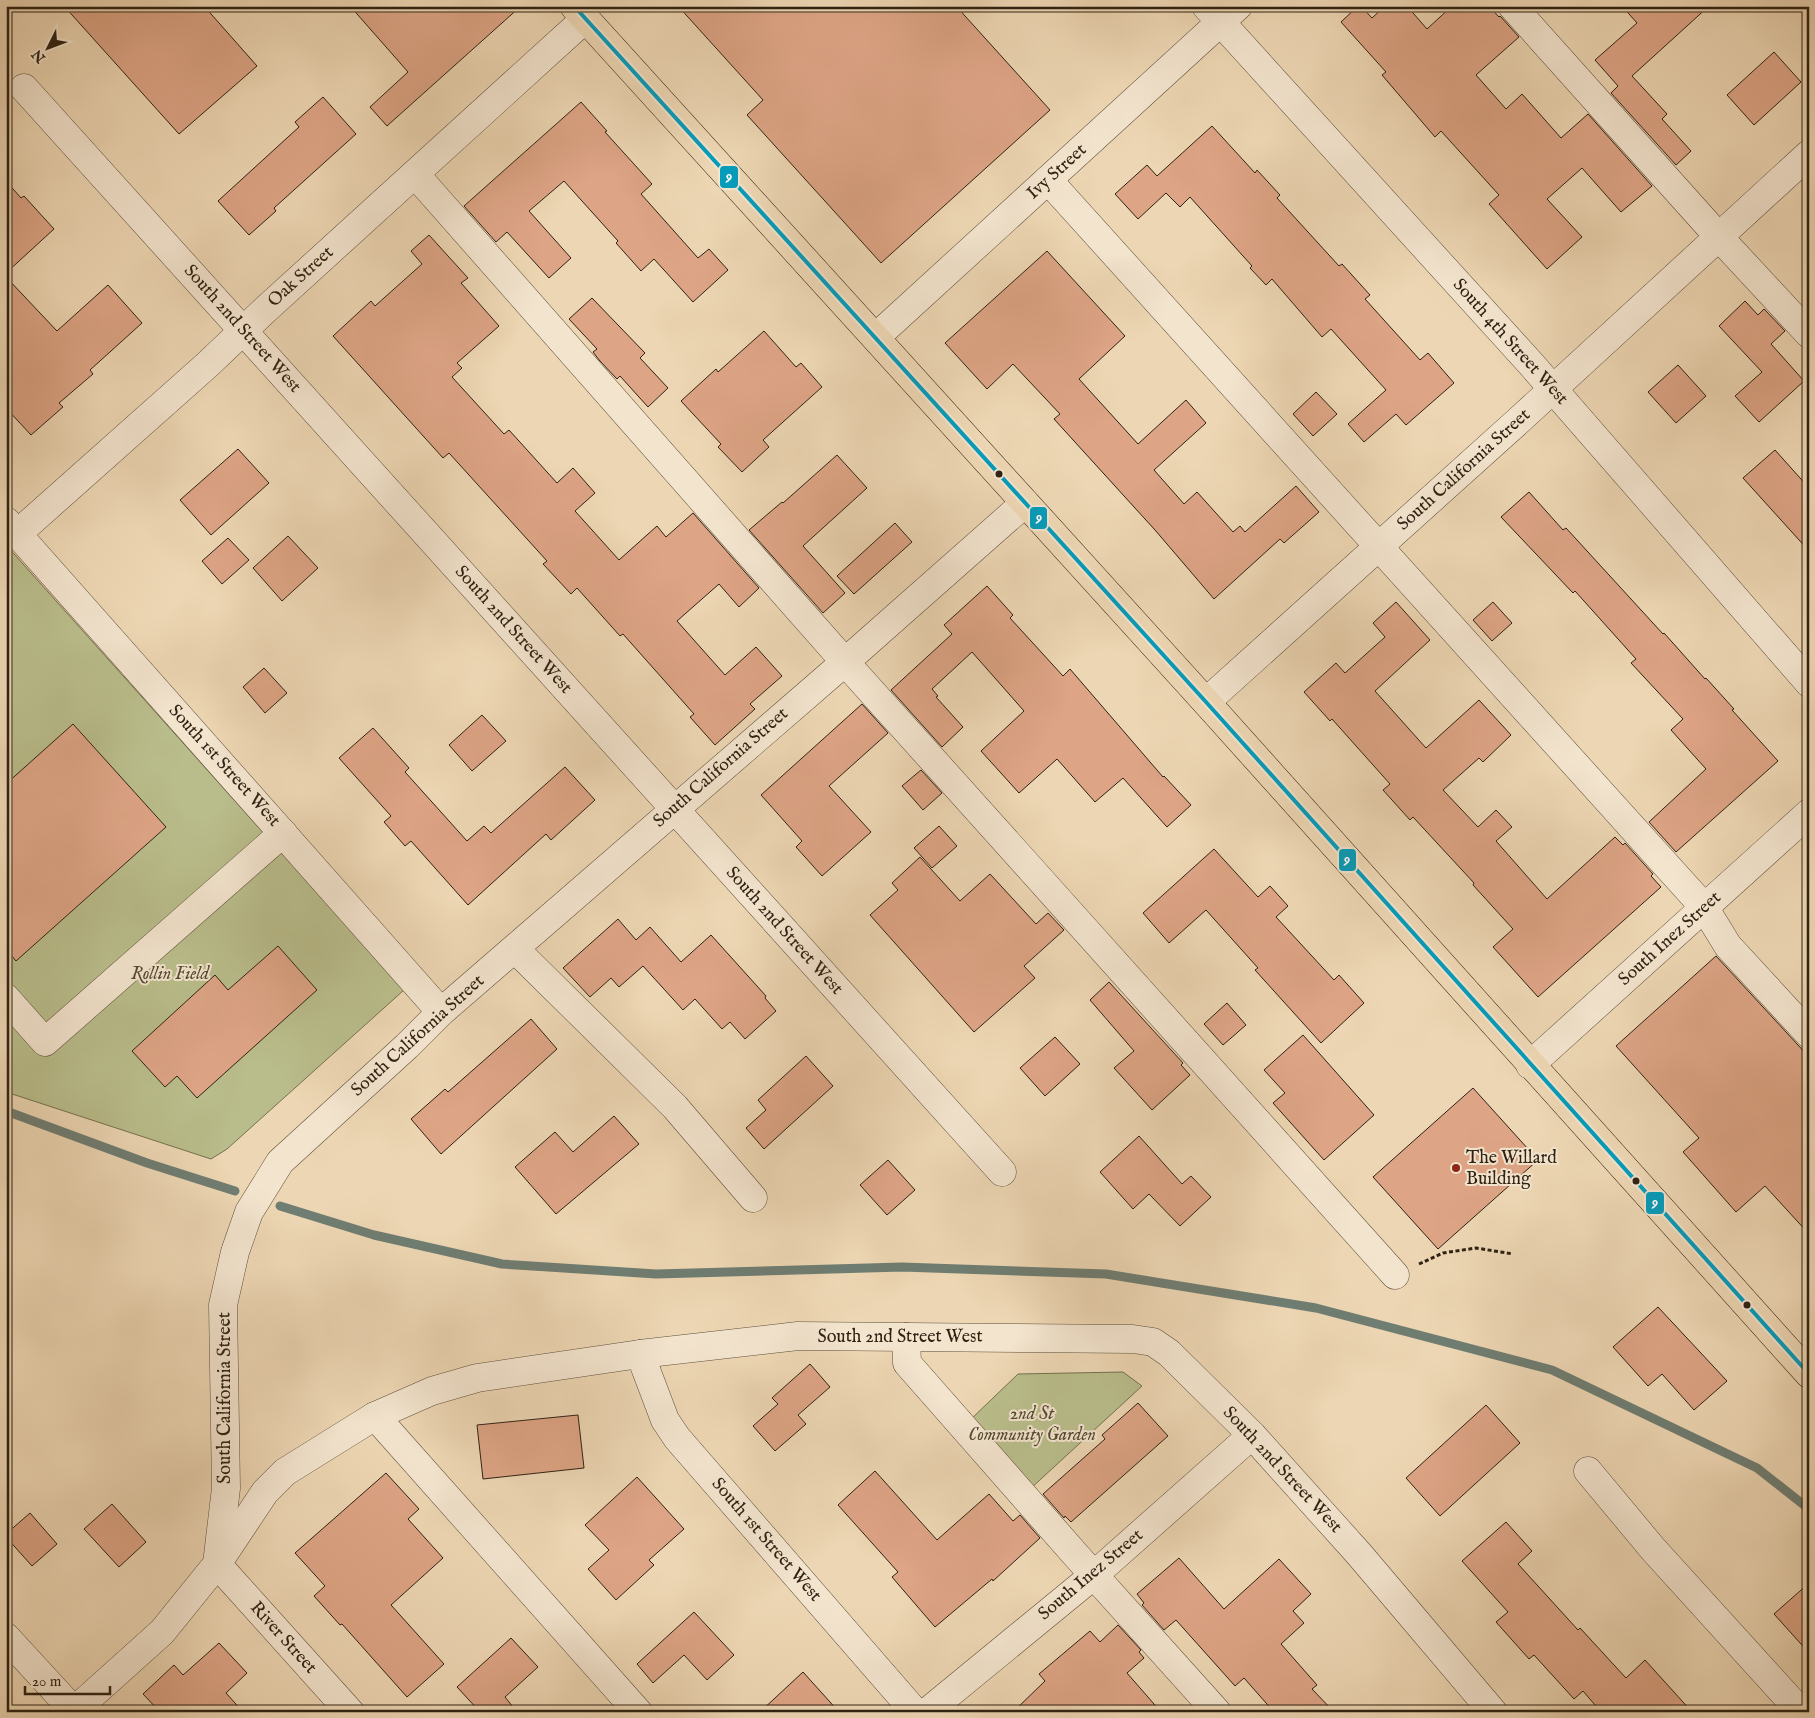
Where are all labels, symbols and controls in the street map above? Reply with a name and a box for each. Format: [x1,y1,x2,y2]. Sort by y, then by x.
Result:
north arrow [22,22,72,72]
text: N [28,46,50,67]
street label: Ivy Street [1022,139,1092,205]
line badge: 9 [719,165,739,189]
text: 9 [725,168,732,186]
street label: Oak Street [263,241,339,313]
street label: South 2nd Street West [178,260,306,398]
street label: South 4th Street West [1447,274,1573,410]
street label: South California Street [1392,404,1536,536]
unlabelled marker [994,469,1004,479]
line badge: 9 [1029,506,1048,530]
text: 9 [1035,509,1042,527]
street label: South 2nd Street West [449,561,577,699]
street label: South 1st Street West [163,700,285,832]
street label: South California Street [649,703,793,833]
line badge: 9 [1338,848,1357,872]
text: 9 [1343,851,1350,869]
street label: South 2nd Street West [720,862,848,1000]
street label: South Inez Street [1614,887,1726,991]
park label: Rollin Field [131,963,211,986]
street label: South California Street [346,970,490,1102]
place label: The Willard Building [1466,1147,1557,1191]
marker: The Willard Building [1450,1162,1462,1174]
unlabelled marker [1631,1176,1641,1186]
line badge: 9 [1645,1191,1665,1215]
text: 9 [1651,1194,1658,1212]
unlabelled marker [1742,1300,1752,1310]
street label: South California Street [214,1312,237,1484]
street label: South 2nd Street West [817,1326,983,1349]
street label: South 2nd Street West [1217,1402,1347,1538]
park label: 2nd St Community Garden [968,1403,1096,1447]
street label: South 1st Street West [706,1473,826,1607]
street label: South Inez Street [1034,1524,1148,1626]
street label: River Street [244,1597,322,1679]
scale bar [25,1663,110,1695]
text: 20 m [32,1672,62,1691]

